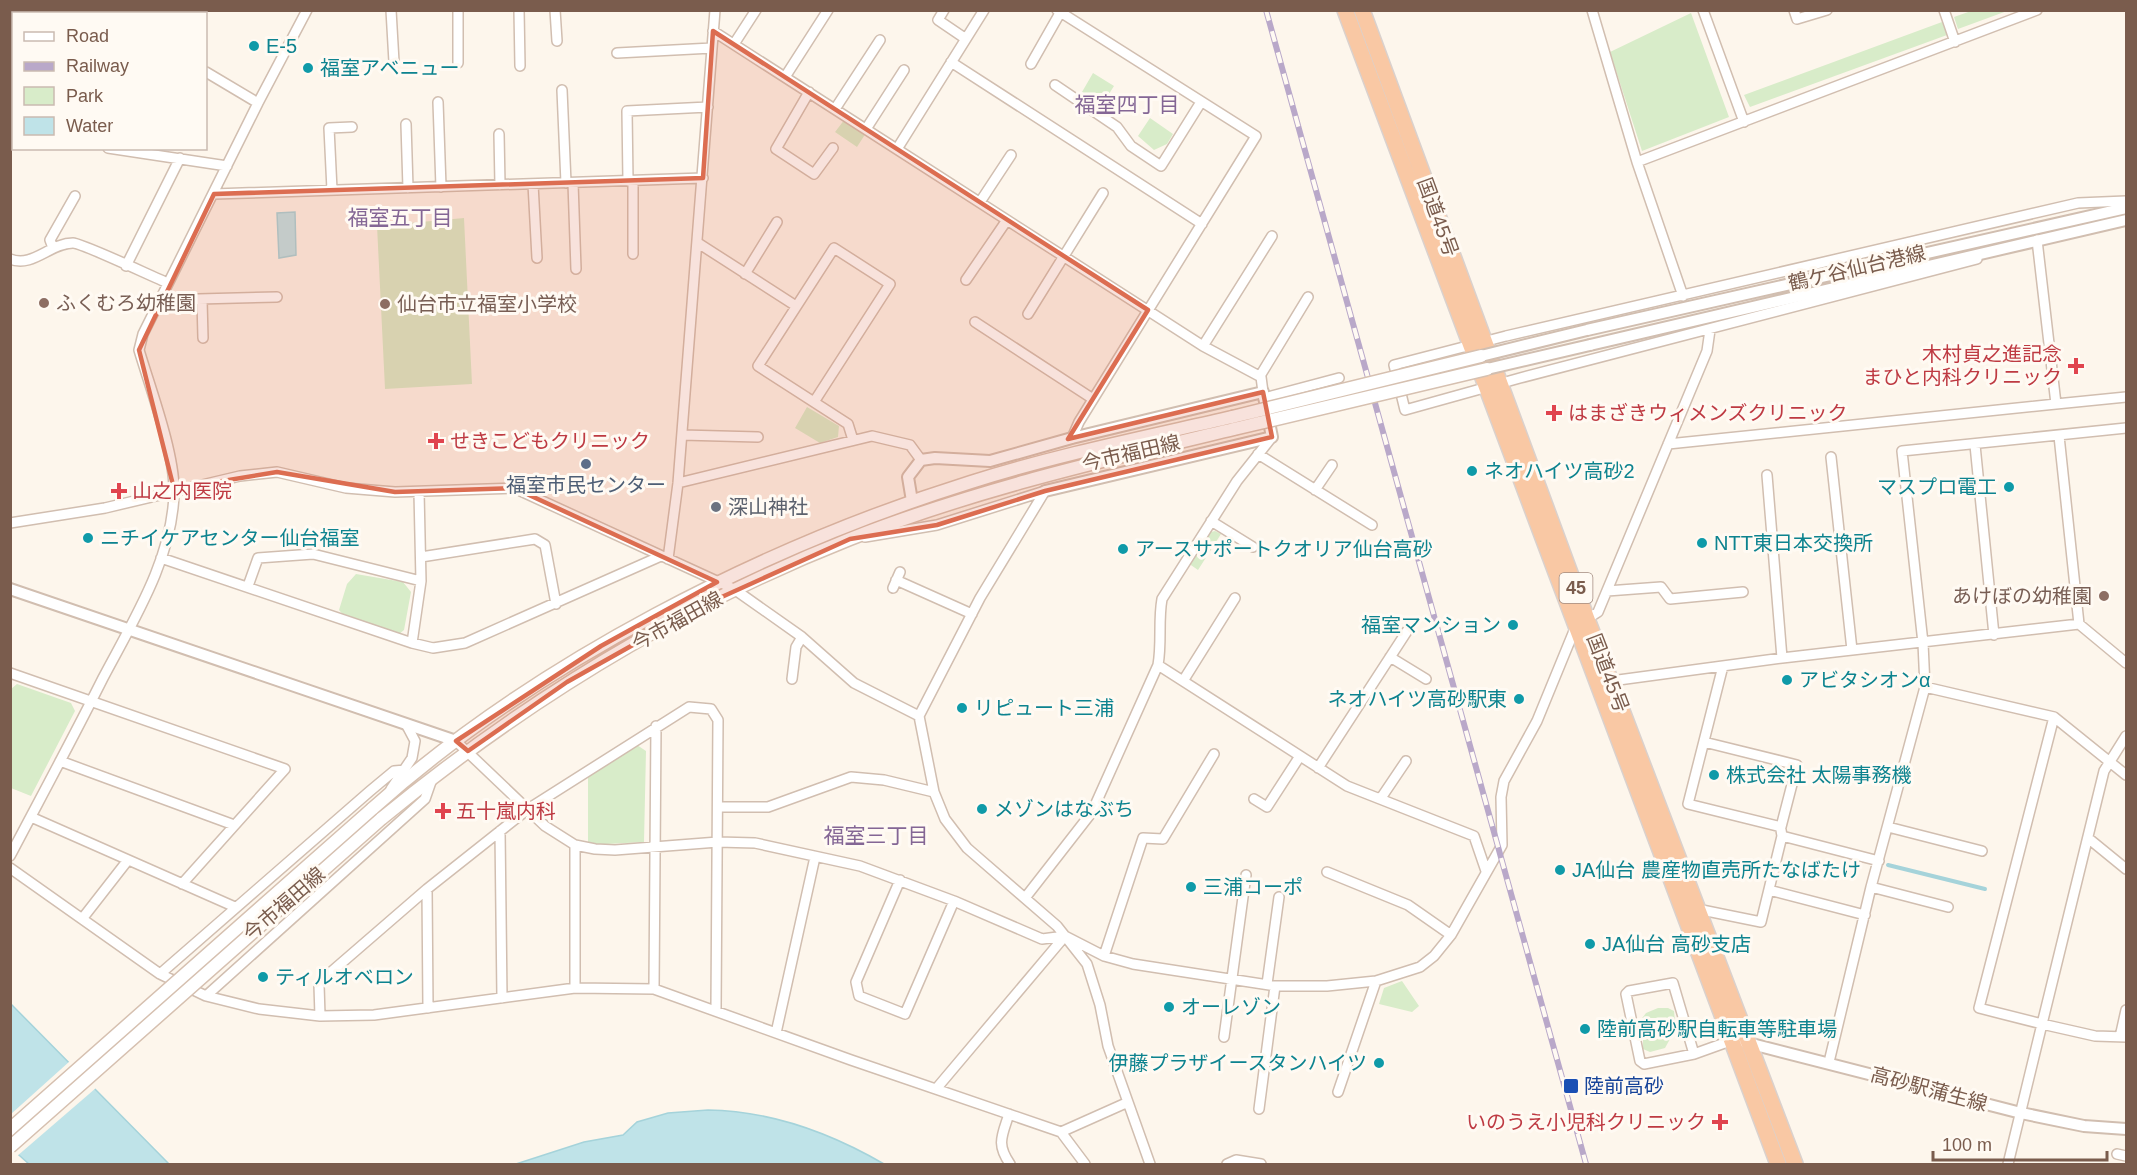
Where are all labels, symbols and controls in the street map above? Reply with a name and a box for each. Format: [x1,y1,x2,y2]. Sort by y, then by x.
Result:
legend [12,12,207,150]
text: Road [66,26,109,46]
place label: E-5 [266,35,297,57]
marker: E-5 [247,39,261,53]
text: Railway [66,56,129,76]
place label: 福室アベニュー [320,57,460,79]
marker: 福室アベニュー [301,61,315,75]
text: Park [66,86,104,106]
district label: 福室四丁目 [1075,93,1180,116]
text: Water [66,116,113,136]
street label: 国道45号 [1414,175,1462,259]
district label: 福室五丁目 [348,206,453,229]
street label: 鶴ケ谷仙台港線 [1786,242,1928,294]
place label: ふくむろ幼稚園 [56,292,196,314]
place label: 仙台市立福室小学校 [397,293,577,315]
marker: ふくむろ幼稚園 [37,296,51,310]
marker: 仙台市立福室小学校 [378,297,392,311]
place label: 木村貞之進記念 まひと内科クリニック [1863,343,2062,388]
marker: 木村貞之進記念 まひと内科クリニック [2067,357,2085,375]
place label: はまざきウィメンズクリニック [1568,402,1848,424]
marker: はまざきウィメンズクリニック [1545,404,1563,422]
place label: せきこどもクリニック [450,430,650,452]
street label: 今市福田線 [1080,431,1182,475]
marker: せきこどもクリニック [427,432,445,450]
marker: 福室市民センター [579,457,593,471]
place label: ネオハイツ高砂2 [1484,460,1635,482]
marker: ネオハイツ高砂2 [1465,464,1479,478]
place label: 福室市民センター [506,474,666,496]
place label: マスプロ電工 [1877,476,1997,498]
place label: 山之内医院 [132,480,232,502]
marker: マスプロ電工 [2002,480,2016,494]
marker: 山之内医院 [110,482,128,500]
place label: 深山神社 [728,496,808,518]
marker: 深山神社 [709,500,723,514]
place label: ニチイケアセンター仙台福室 [100,527,360,549]
marker: ニチイケアセンター仙台福室 [81,531,95,545]
place label: NTT東日本交換所 [1714,532,1873,554]
marker: NTT東日本交換所 [1695,536,1709,550]
place label: アースサポートクオリア仙台高砂 [1135,538,1433,560]
marker: アースサポートクオリア仙台高砂 [1116,542,1130,556]
road number: 45 [1560,573,1592,603]
place label: あけぼの幼稚園 [1952,585,2092,607]
street label: 今市福田線 [628,587,726,655]
marker: あけぼの幼稚園 [2097,589,2111,603]
place label: 福室マンション [1361,614,1501,636]
marker: 福室マンション [1506,618,1520,632]
street label: 国道45号 [1583,631,1633,715]
place label: アビタシオンα [1799,669,1931,691]
marker: アビタシオンα [1780,673,1794,687]
place label: ネオハイツ高砂駅東 [1327,688,1507,710]
marker: ネオハイツ高砂駅東 [1512,692,1526,706]
place label: リピュート三浦 [974,697,1114,719]
marker: リピュート三浦 [955,701,969,715]
place label: 株式会社 太陽事務機 [1726,764,1912,786]
marker: 株式会社 太陽事務機 [1707,768,1721,782]
place label: メゾンはなぶち [994,798,1134,820]
place label: 五十嵐内科 [456,800,556,822]
marker: 五十嵐内科 [434,802,452,820]
marker: メゾンはなぶち [975,802,989,816]
district label: 福室三丁目 [824,824,929,847]
place label: JA仙台 農産物直売所たなばたけ [1572,859,1861,881]
street label: 今市福田線 [239,863,329,945]
marker: JA仙台 農産物直売所たなばたけ [1553,863,1567,877]
place label: 三浦コーポ [1203,876,1303,898]
marker: 三浦コーポ [1184,880,1198,894]
place label: JA仙台 高砂支店 [1602,933,1751,955]
marker: JA仙台 高砂支店 [1583,937,1597,951]
place label: ティルオベロン [275,966,414,988]
marker: ティルオベロン [256,970,270,984]
place label: オーレゾン [1181,996,1281,1018]
marker: オーレゾン [1162,1000,1176,1014]
place label: 陸前高砂駅自転車等駐車場 [1597,1018,1837,1040]
marker: 陸前高砂駅自転車等駐車場 [1578,1022,1592,1036]
place label: 伊藤プラザイースタンハイツ [1108,1052,1367,1074]
marker: 伊藤プラザイースタンハイツ [1372,1056,1386,1070]
street label: 高砂駅蒲生線 [1868,1063,1990,1115]
place label: 陸前高砂 [1584,1075,1664,1097]
marker: 陸前高砂 [1562,1077,1580,1095]
place label: いのうえ小児科クリニック [1466,1111,1706,1133]
marker: いのうえ小児科クリニック [1711,1113,1729,1131]
scale bar [1933,1124,2107,1162]
text: 100 m [1942,1135,1992,1155]

